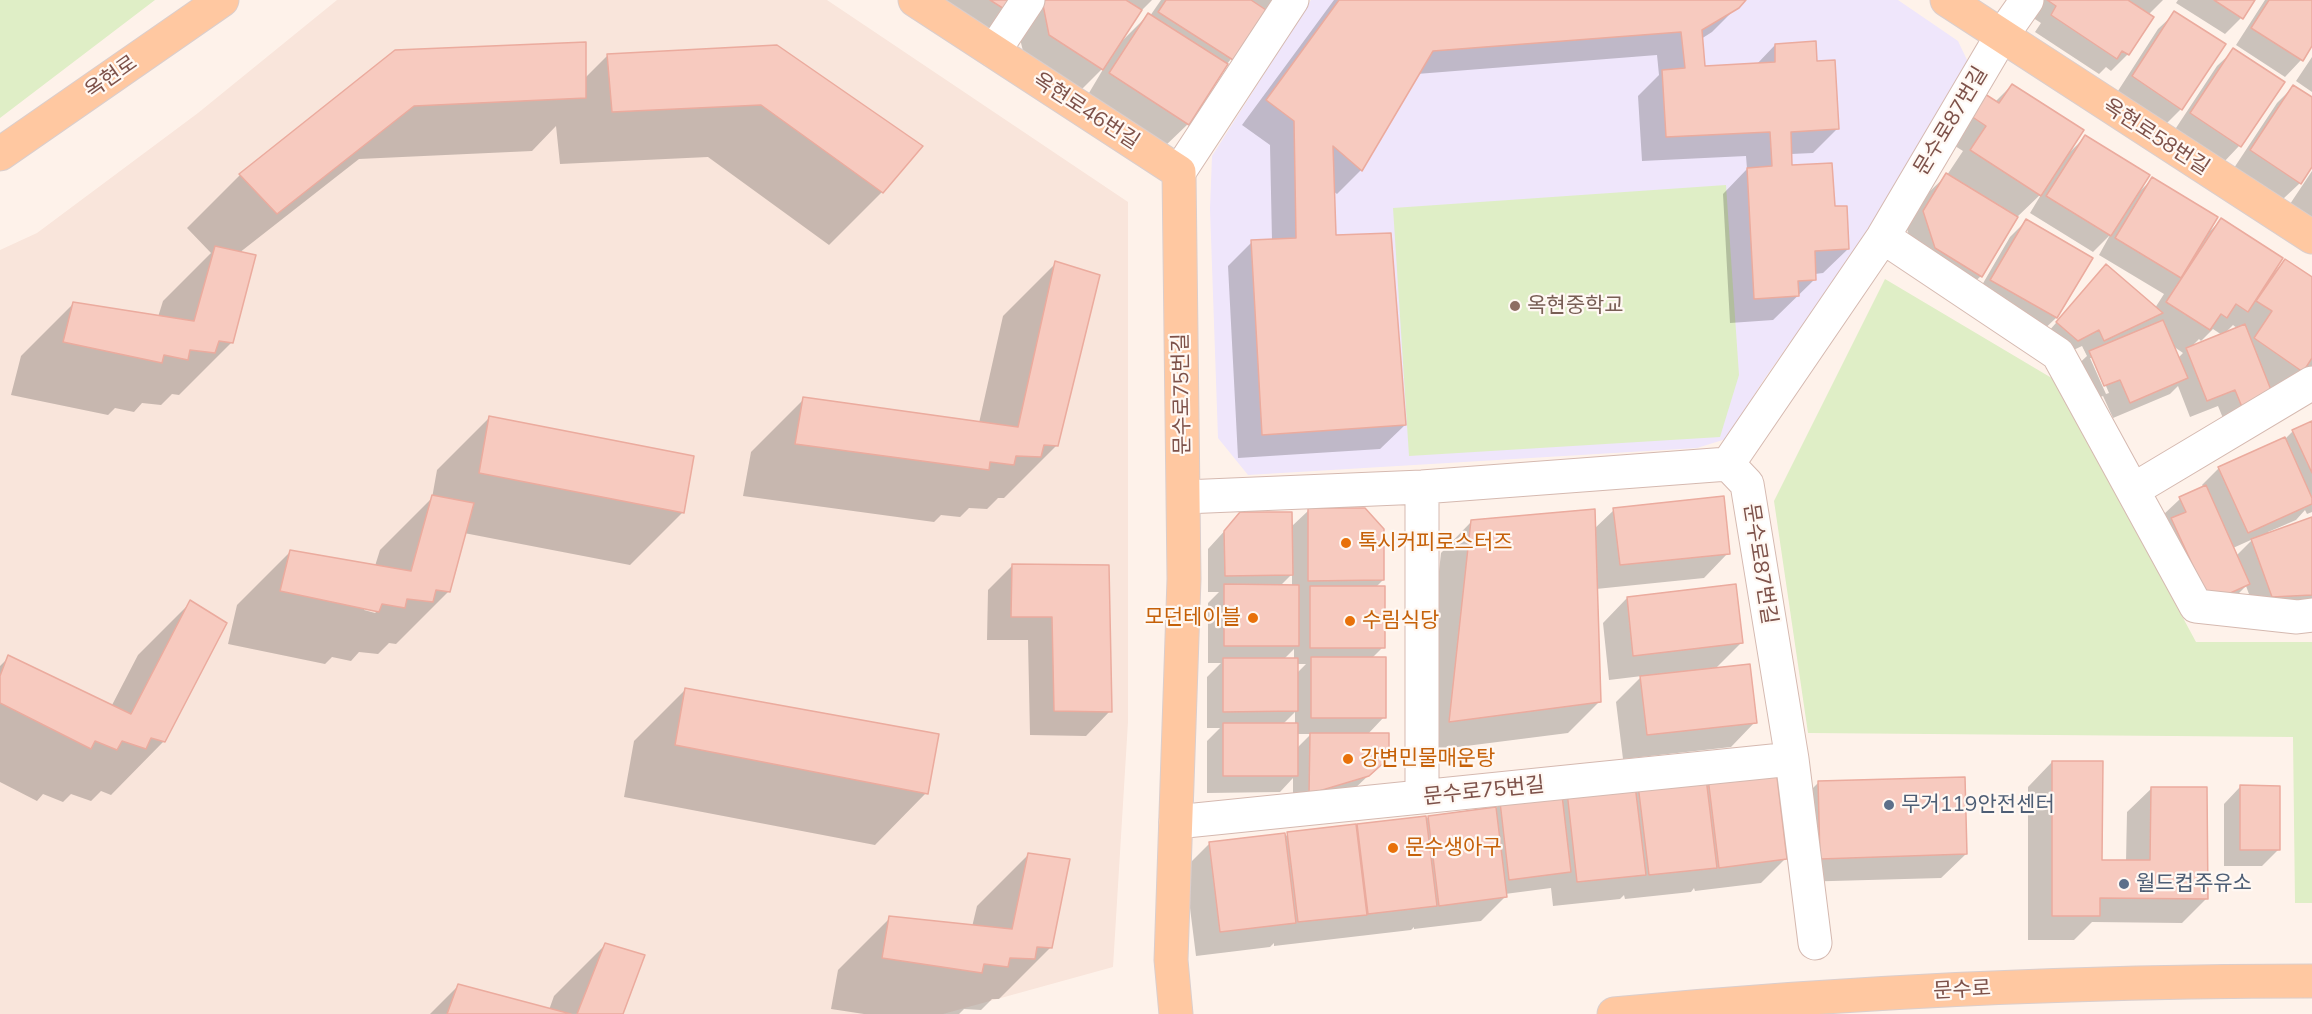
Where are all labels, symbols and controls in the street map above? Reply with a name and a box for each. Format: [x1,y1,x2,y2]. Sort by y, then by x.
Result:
street label: 옥현로 [80,50,142,104]
street label: 문수로87번길 [1909,62,1993,180]
street label: 옥현로46번길 [1028,67,1144,155]
street label: 옥현로58번길 [2098,93,2214,181]
place label: 옥현중학교 [1527,293,1624,319]
marker: 옥현중학교 [1508,299,1522,313]
street label: 문수로75번길 [1168,333,1196,455]
street label: 문수로87번길 [1738,502,1782,626]
place label: 톡시커피로스터즈 [1358,530,1513,556]
marker: 톡시커피로스터즈 [1339,536,1353,550]
place label: 모던테이블 [1144,605,1241,631]
place label: 수림식당 [1362,608,1439,634]
marker: 모던테이블 [1246,611,1260,625]
marker: 수림식당 [1343,614,1357,628]
place label: 강변민물매운탕 [1360,746,1495,772]
marker: 강변민물매운탕 [1341,752,1355,766]
street label: 문수로75번길 [1422,772,1546,810]
place label: 무거119안전센터 [1901,792,2055,818]
marker: 무거119안전센터 [1882,798,1896,812]
place label: 문수생아구 [1405,835,1502,861]
marker: 문수생아구 [1386,841,1400,855]
place label: 월드컵주유소 [2136,871,2252,897]
marker: 월드컵주유소 [2117,877,2131,891]
street label: 문수로 [1932,976,1992,1004]

